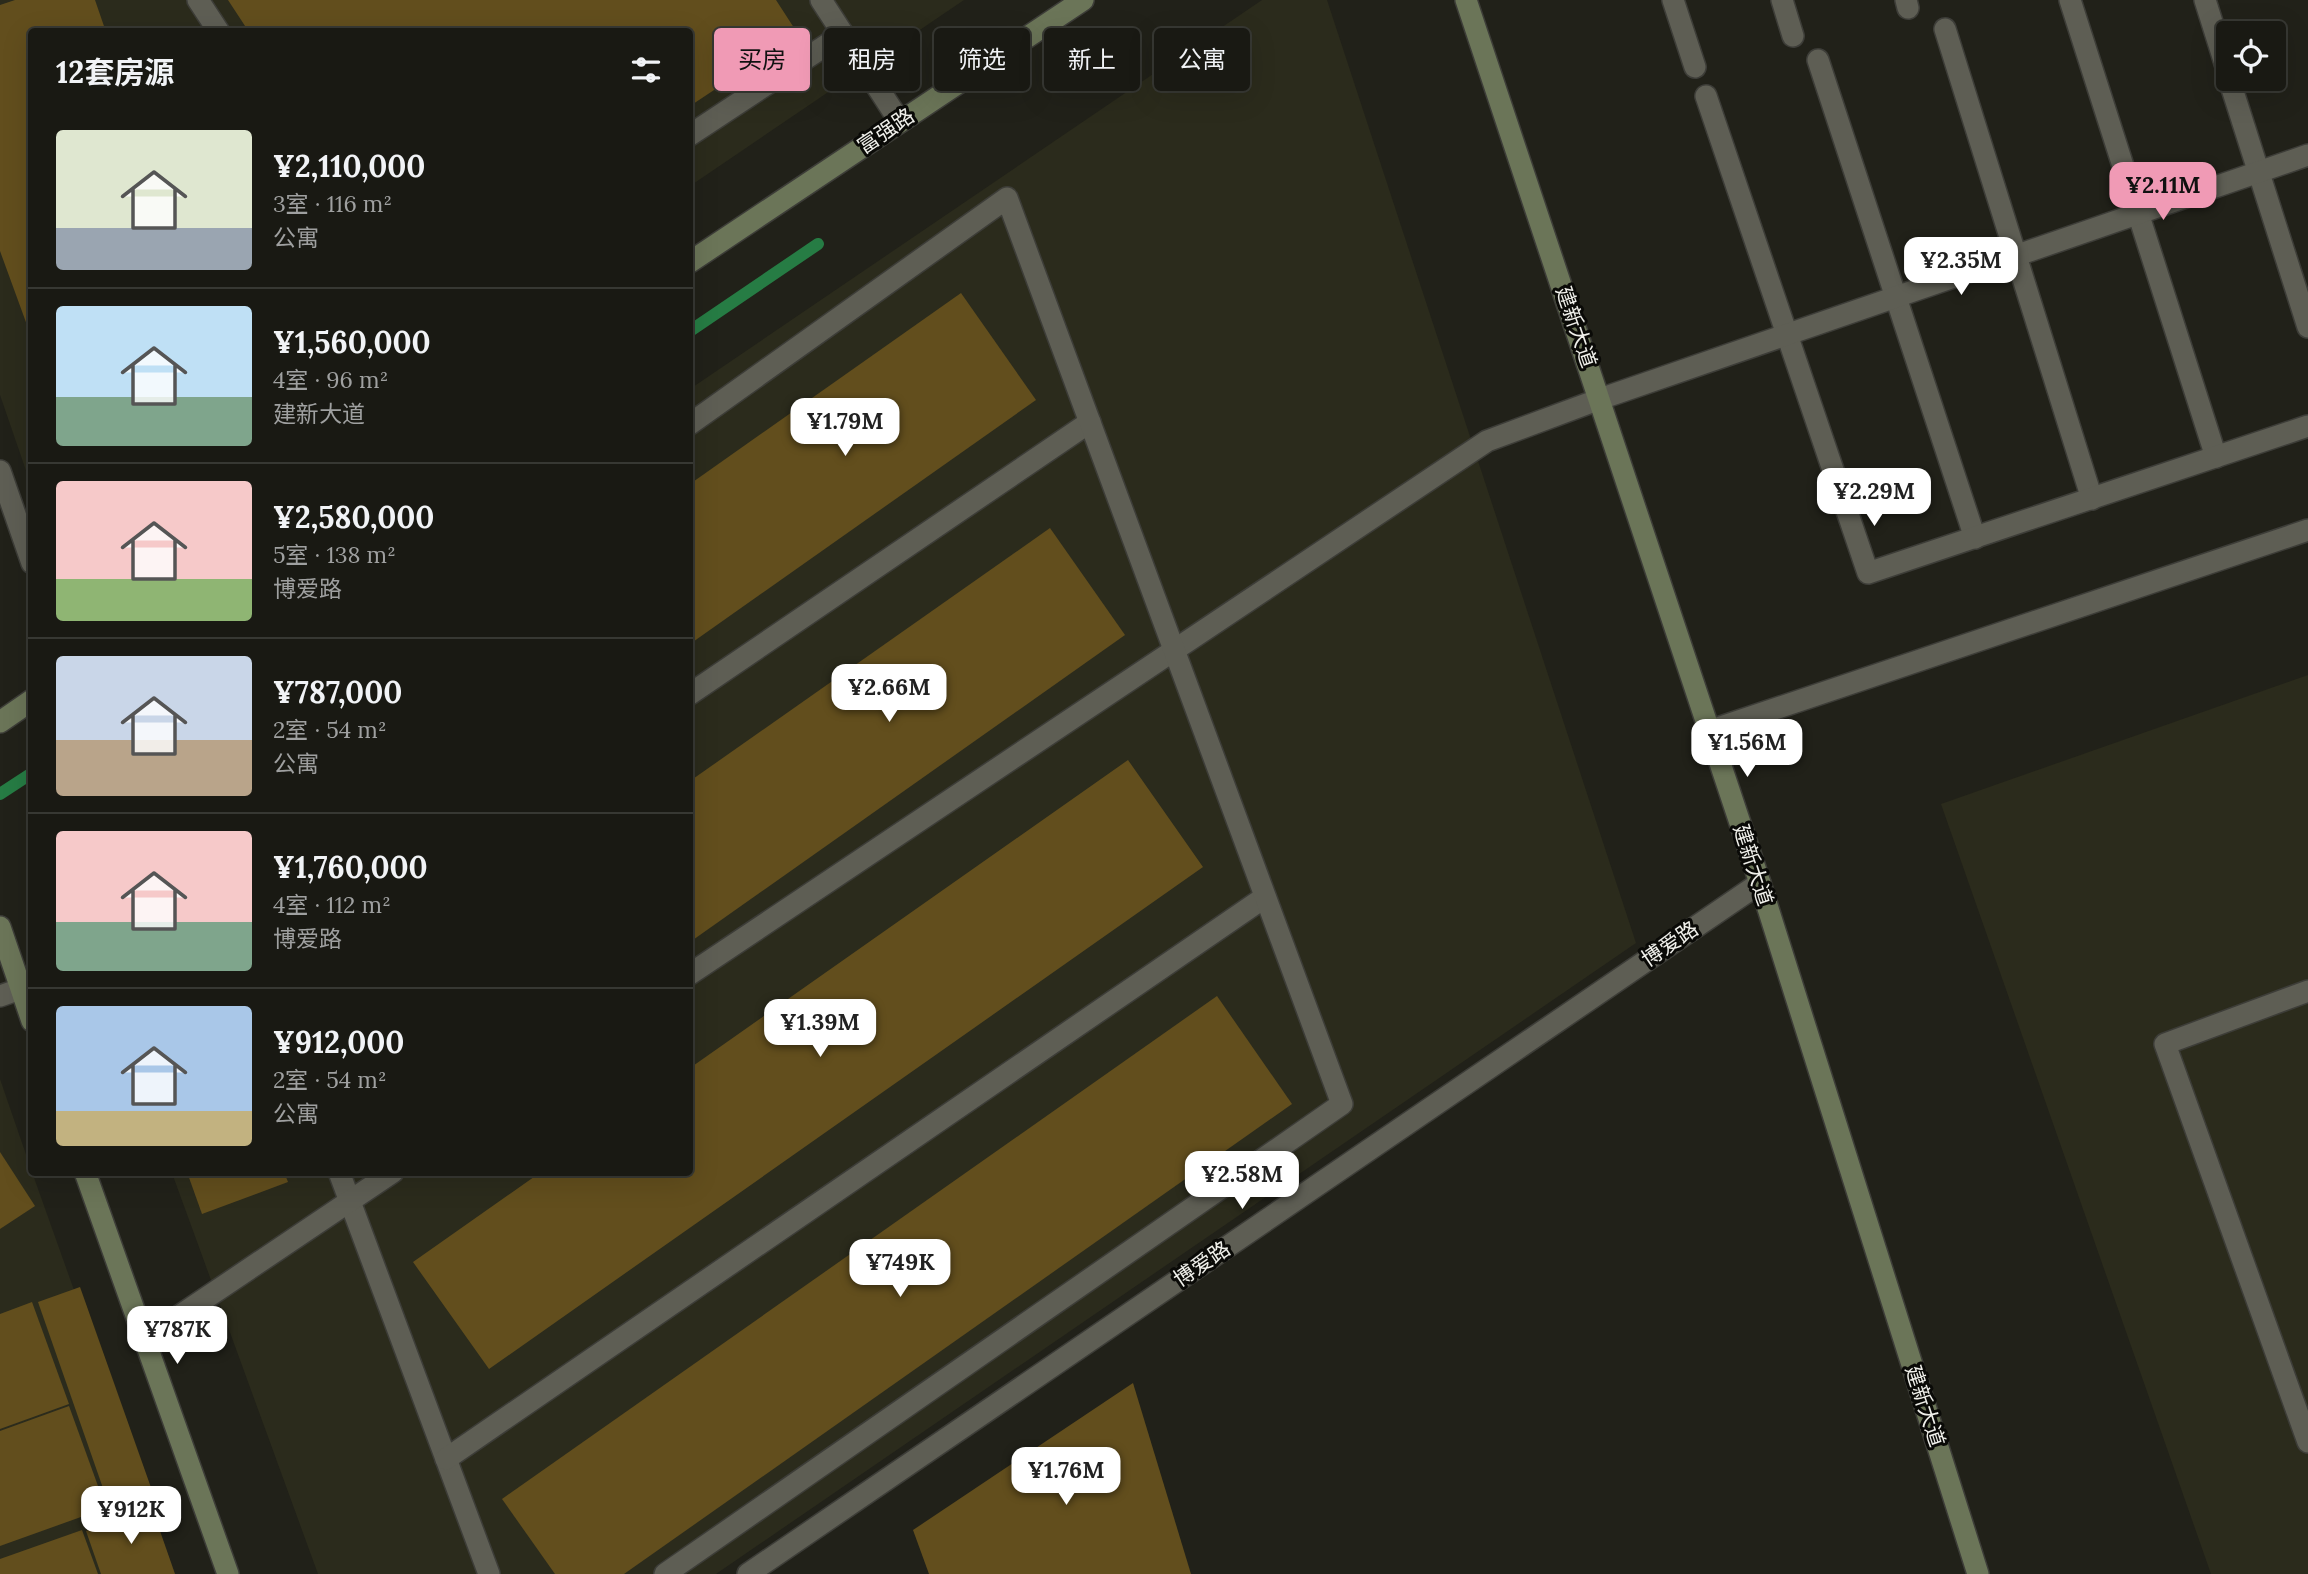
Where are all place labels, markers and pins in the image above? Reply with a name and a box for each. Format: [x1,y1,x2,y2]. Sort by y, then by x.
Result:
pin: ¥2.11M [2106,162,2220,222]
pin: ¥2.35M [1904,238,2018,297]
pin: ¥1.79M [788,398,902,458]
pin: ¥2.29M [1817,468,1931,528]
pin: ¥2.66M [832,664,946,724]
pin: ¥1.56M [1690,720,1804,779]
pin: ¥1.39M [763,1000,877,1059]
pin: ¥2.58M [1185,1152,1299,1211]
pin: ¥749K [851,1240,949,1299]
pin: ¥787K [128,1306,226,1366]
pin: ¥1.76M [1009,1448,1123,1507]
pin: ¥912K [82,1486,180,1546]

